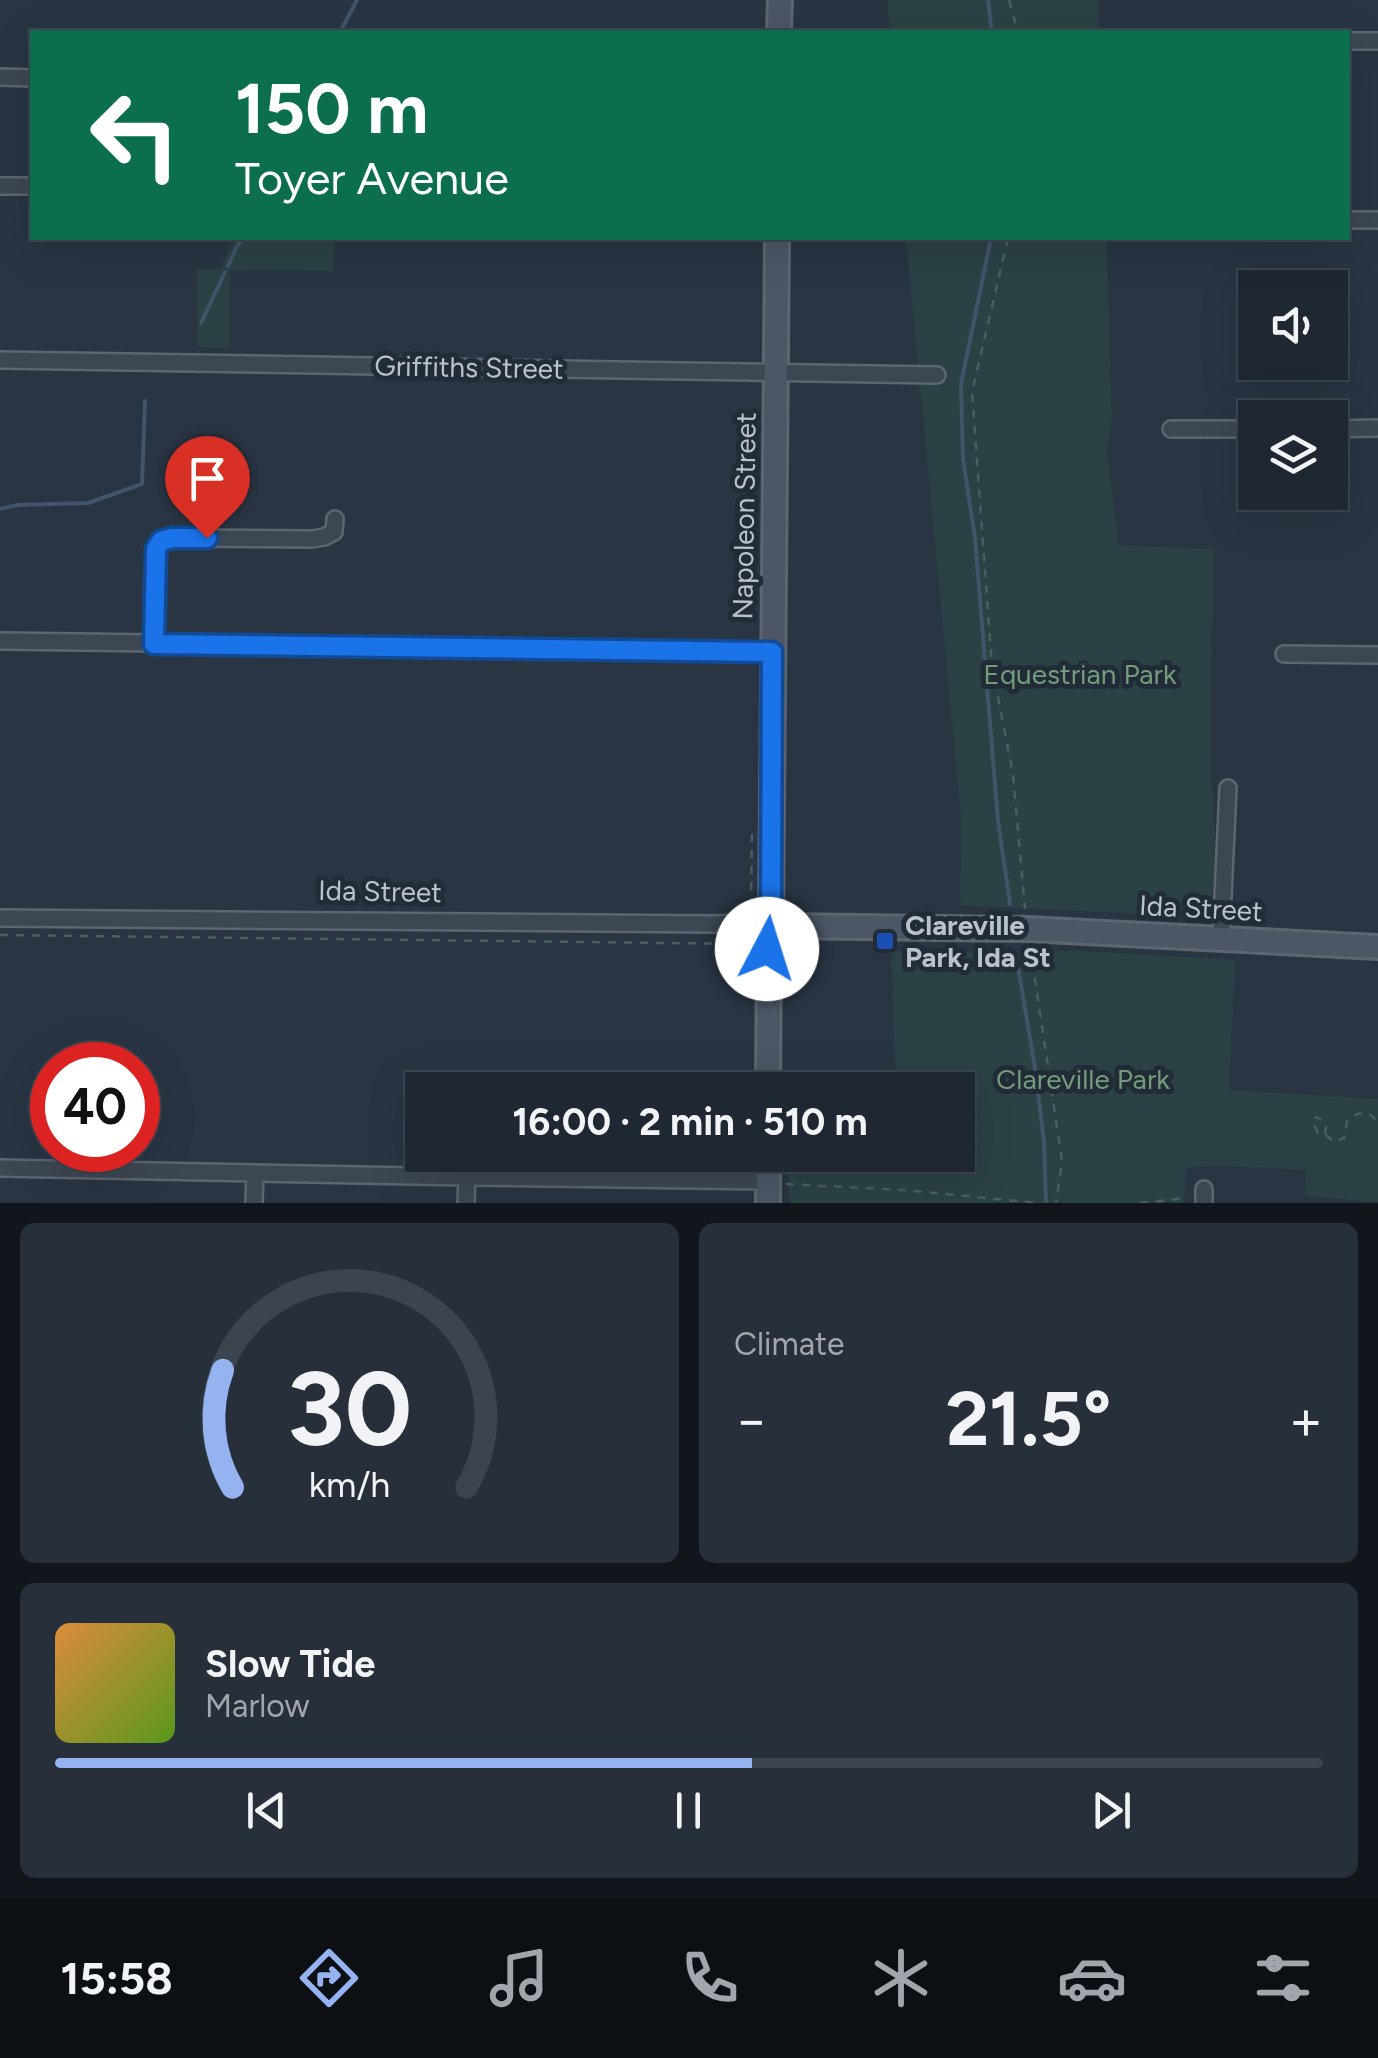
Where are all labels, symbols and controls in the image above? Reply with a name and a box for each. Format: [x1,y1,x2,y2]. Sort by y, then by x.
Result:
text: 150 m [235,66,428,151]
icon: left [70,70,200,200]
text: Toyer Avenue [235,151,509,205]
map controls [1238,270,1348,510]
button: sound [1238,270,1348,380]
street label: Griffiths Street [374,348,564,386]
button: layers [1238,400,1348,510]
street label: Napoleon Street [725,412,763,620]
pin [165,436,250,539]
icon: arrive [180,451,235,506]
park label: Equestrian Park [983,657,1177,691]
street label: Ida Street [318,873,442,909]
street label: Ida Street [1138,888,1264,928]
position arrow [715,897,819,1001]
place label: Clareville Park, Ida St [905,908,1051,974]
marker: Clareville Park, Ida St [874,930,896,952]
speed limit sign: 40 [30,1042,160,1172]
park label: Clareville Park [996,1062,1170,1096]
text: 16:00 · 2 min · 510 m [512,1099,868,1145]
text: Climate [734,1325,845,1363]
text: 30 [287,1346,412,1471]
text: 21.5° [946,1374,1111,1464]
text: − [734,1387,768,1453]
text: + [1289,1387,1323,1453]
text: km/h [309,1463,390,1506]
text: Slow Tide [205,1641,375,1687]
text: Marlow [205,1687,309,1725]
icon: previous [239,1783,294,1838]
icon: pause [661,1783,716,1838]
icon: next [1084,1783,1139,1838]
icon: directions [294,1943,364,2013]
icon: music [484,1943,554,2013]
icon: phone [675,1943,745,2013]
icon: climate [866,1943,936,2013]
icon: car [1057,1943,1127,2013]
icon: filters [1248,1943,1318,2013]
text: 15:58 [60,1951,173,2005]

